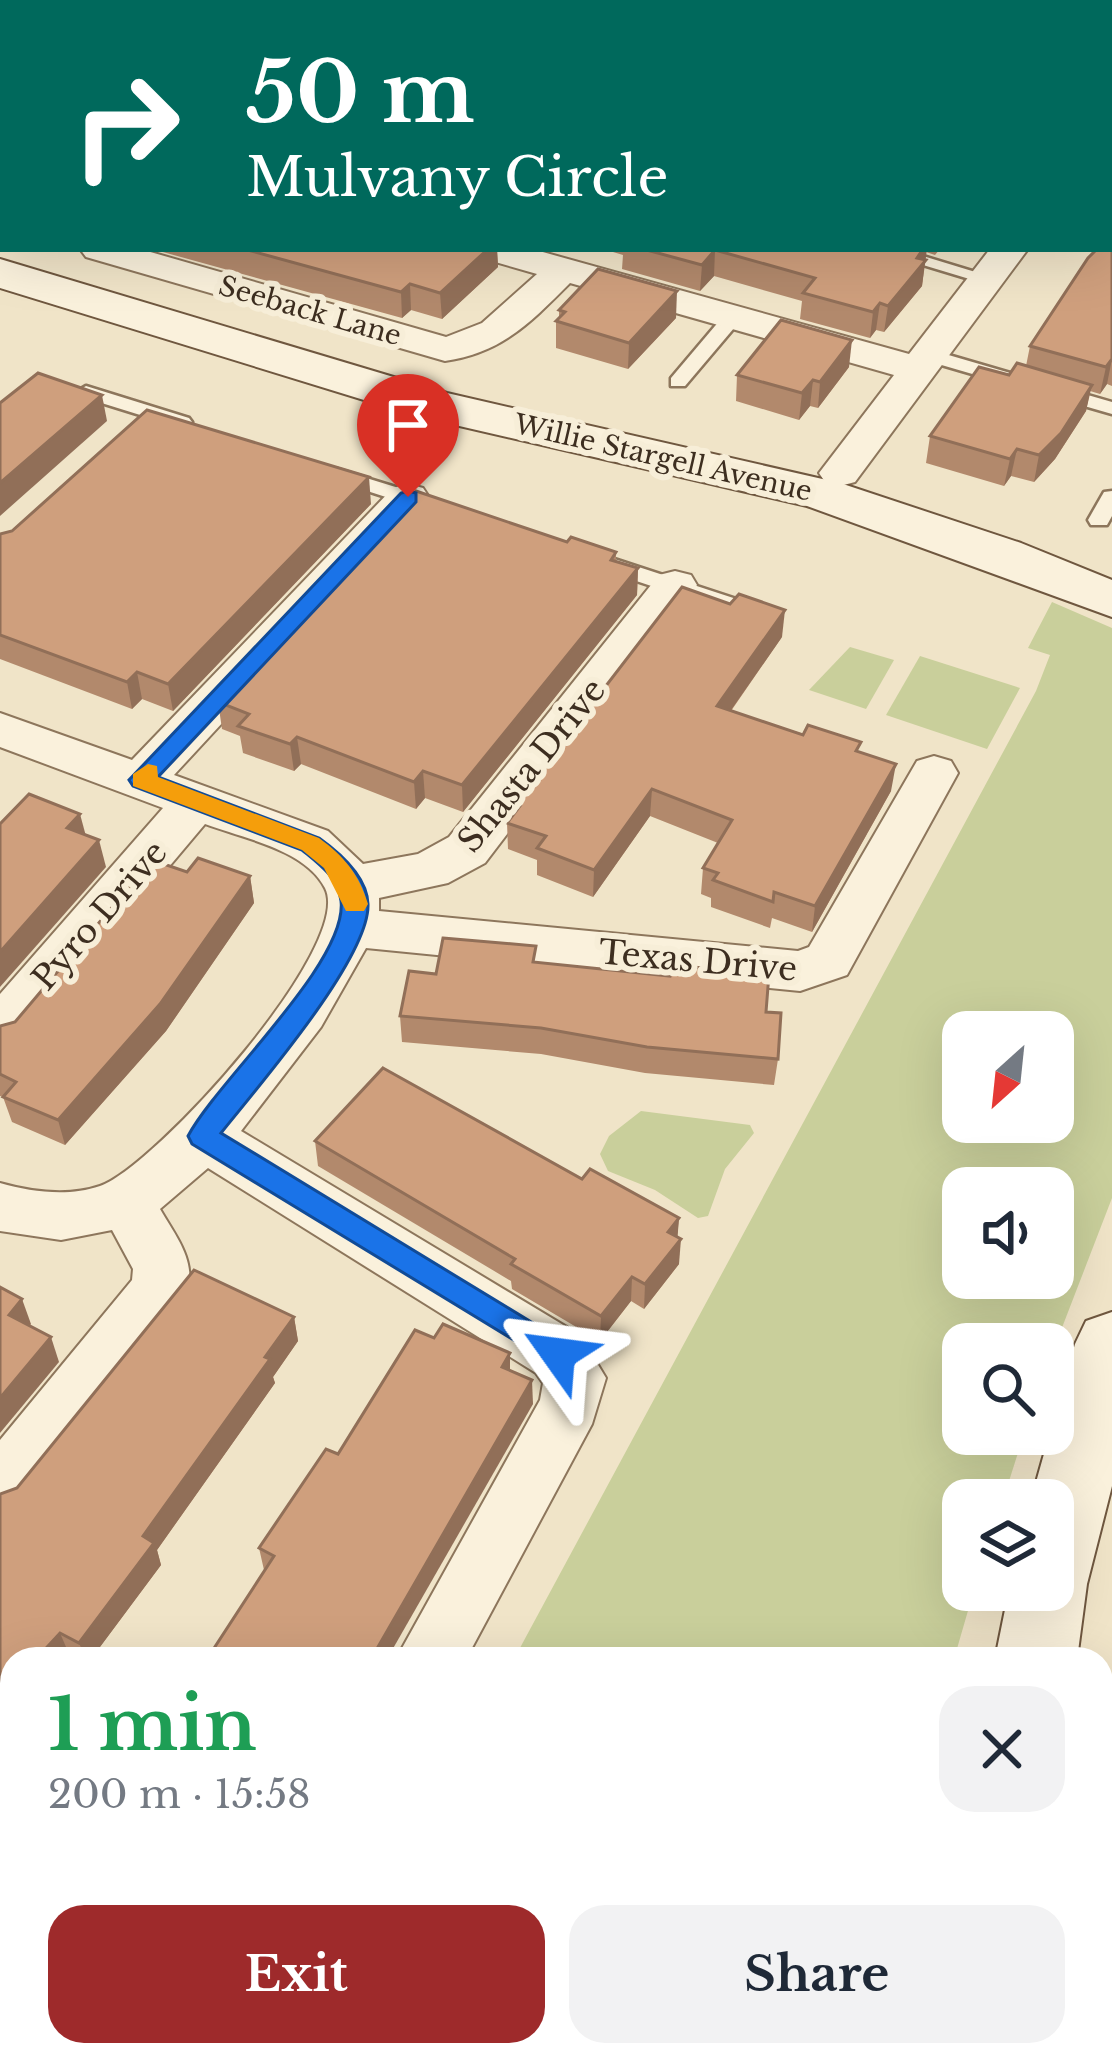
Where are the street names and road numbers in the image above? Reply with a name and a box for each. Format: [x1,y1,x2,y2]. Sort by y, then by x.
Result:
street label: Seeback Lane [215,269,405,352]
street label: Willie Stargell Avenue [510,407,815,508]
street label: Shasta Drive [449,670,614,860]
street label: Pyro Drive [23,832,175,998]
street label: Texas Drive [597,931,799,990]

